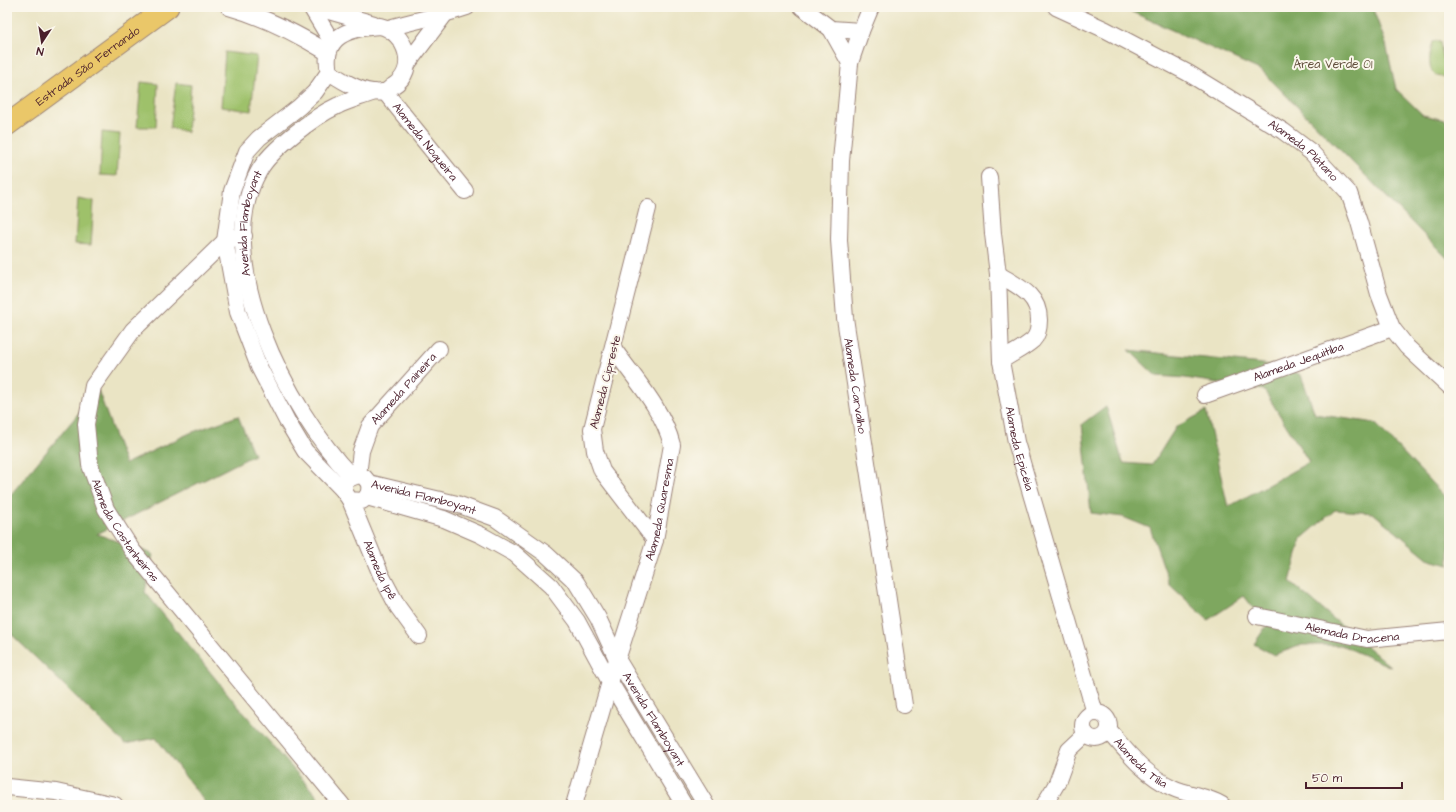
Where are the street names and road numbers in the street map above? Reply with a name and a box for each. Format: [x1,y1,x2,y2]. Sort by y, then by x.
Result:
street label: Estrada São Fernando [32,22,144,110]
street label: Alameda Nogueira [388,99,462,185]
street label: Alameda Plátano [1265,116,1342,185]
street label: Avenida Flamboyant [235,167,267,278]
street label: Alameda Cipreste [586,333,625,431]
street label: Alameda Carvalho [839,337,871,435]
street label: Alameda Jequitiba [1251,338,1346,386]
street label: Alameda Paineira [367,349,441,429]
street label: Alameda Epicéia [1001,405,1038,493]
street label: Alameda Quaresma [641,457,678,563]
street label: Alameda Castanheiras [87,476,163,586]
street label: Avenida Flamboyant [369,476,479,519]
street label: Alameda Ipê [359,538,401,603]
street label: Alemada Dracena [1303,618,1400,648]
street label: Avenida Flamboyant [618,669,689,770]
street label: Alameda Tília [1109,734,1170,792]

